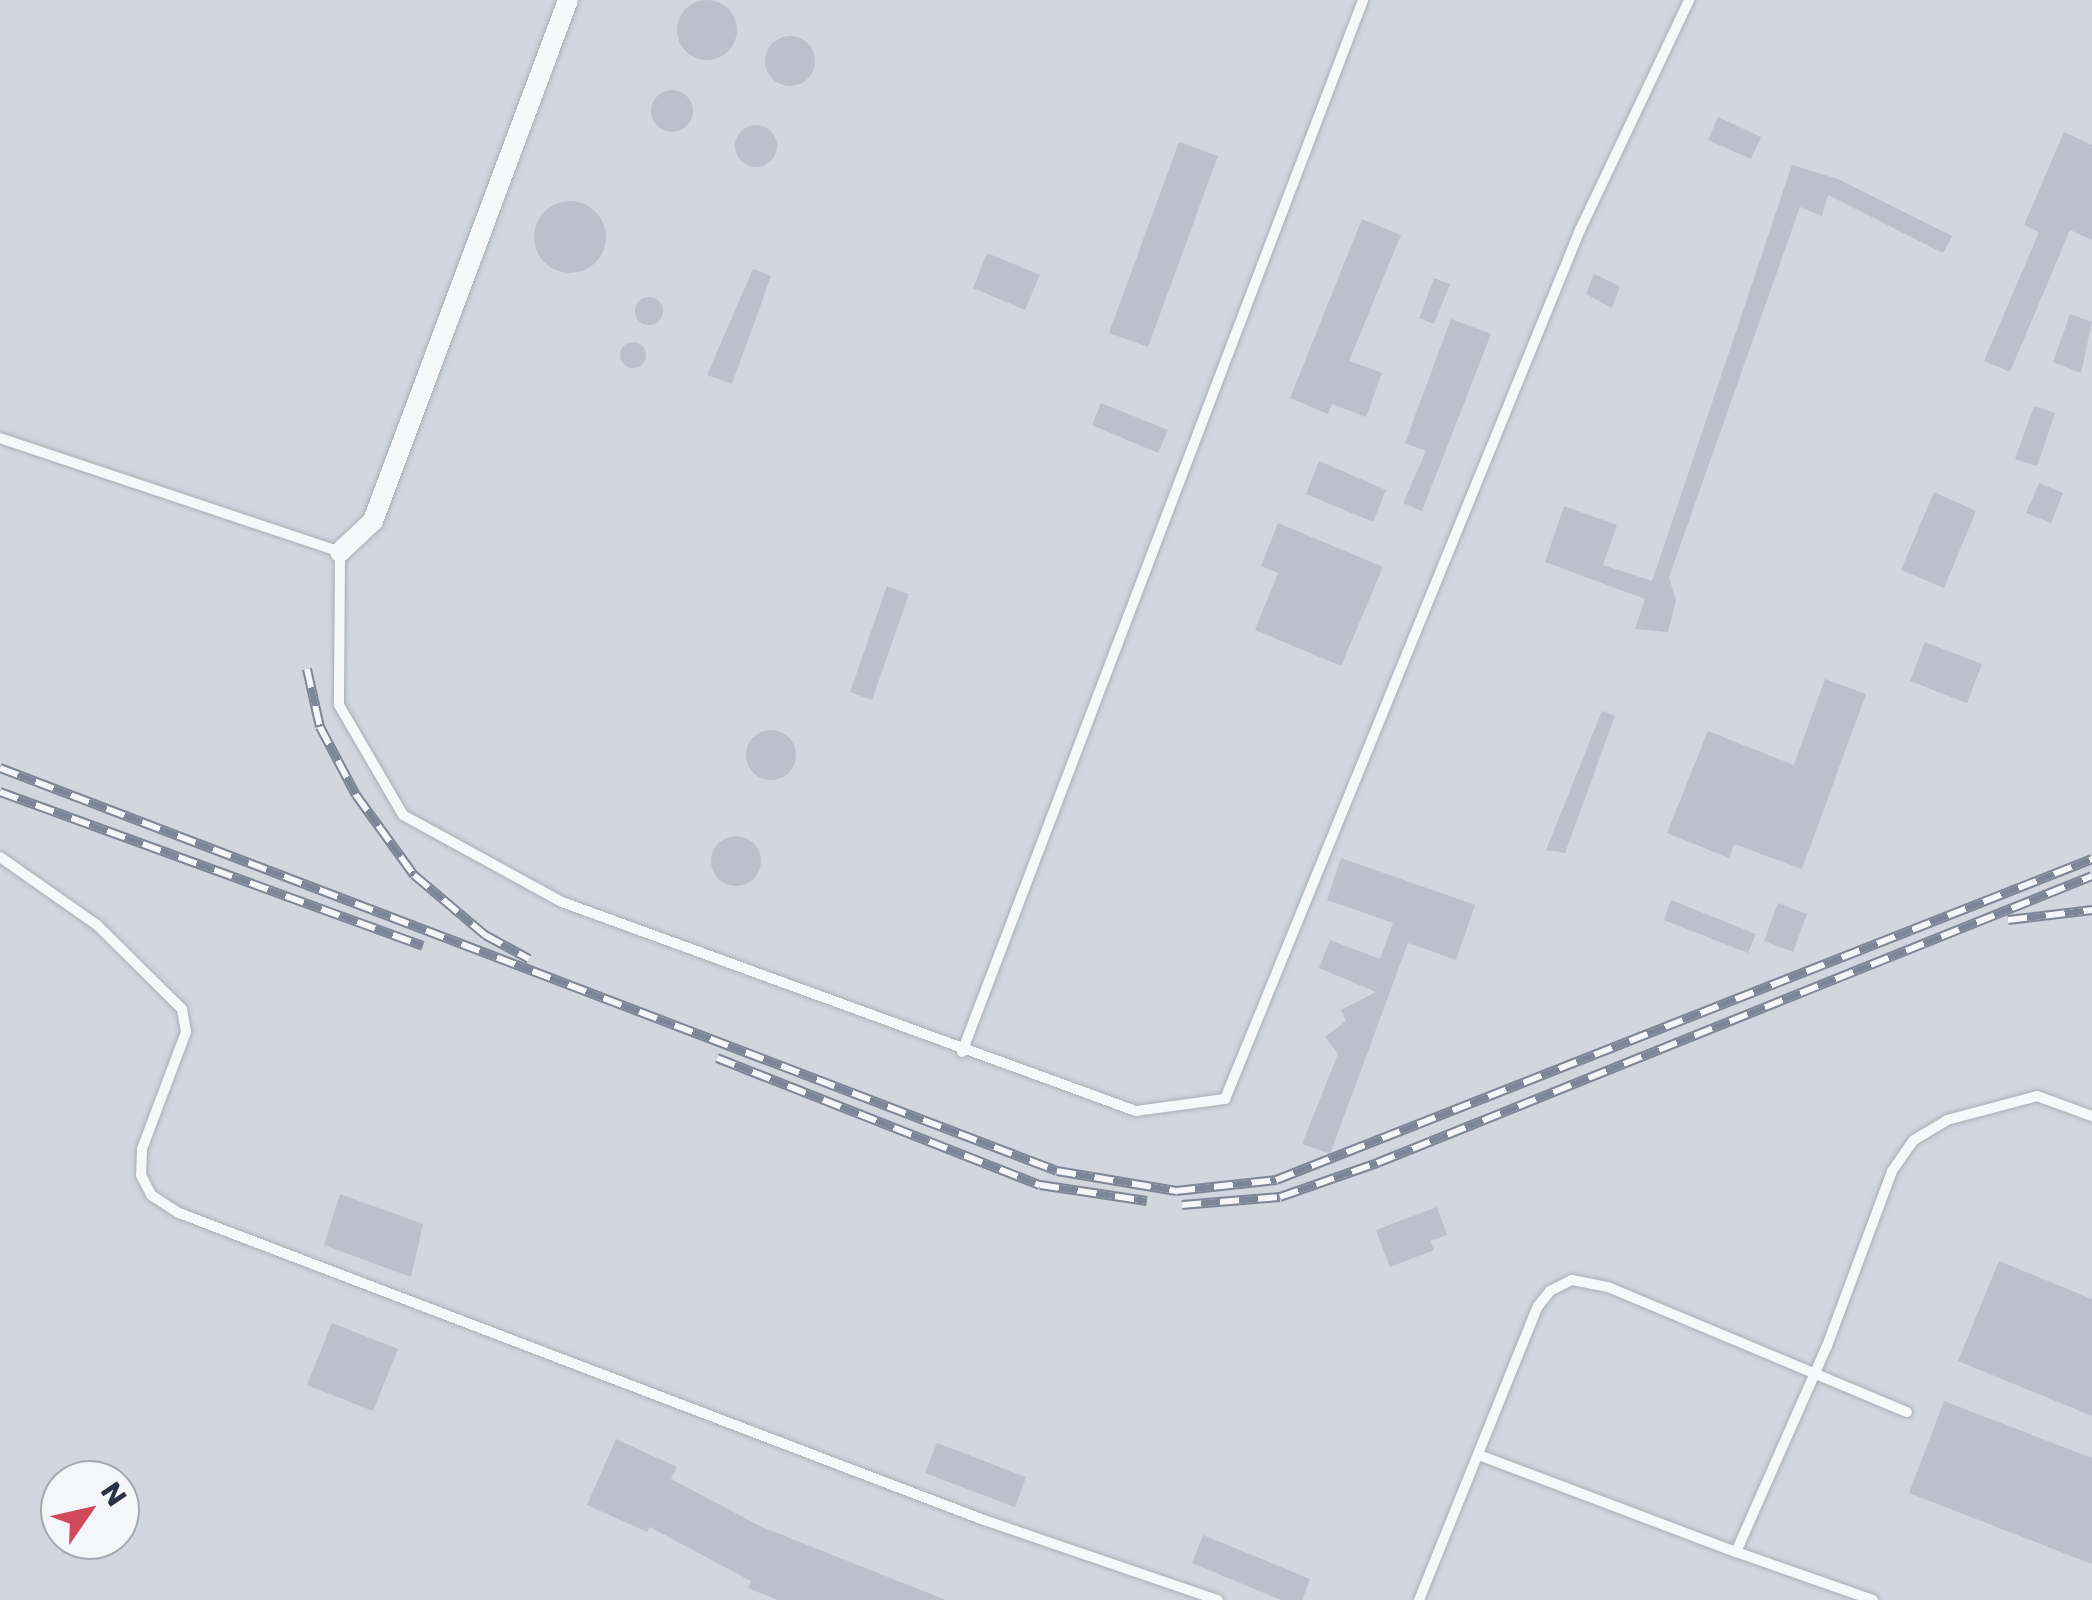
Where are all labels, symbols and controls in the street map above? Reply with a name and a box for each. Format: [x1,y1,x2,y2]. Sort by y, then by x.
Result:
north arrow [40,1460,140,1560]
text: N [92,1474,136,1514]

